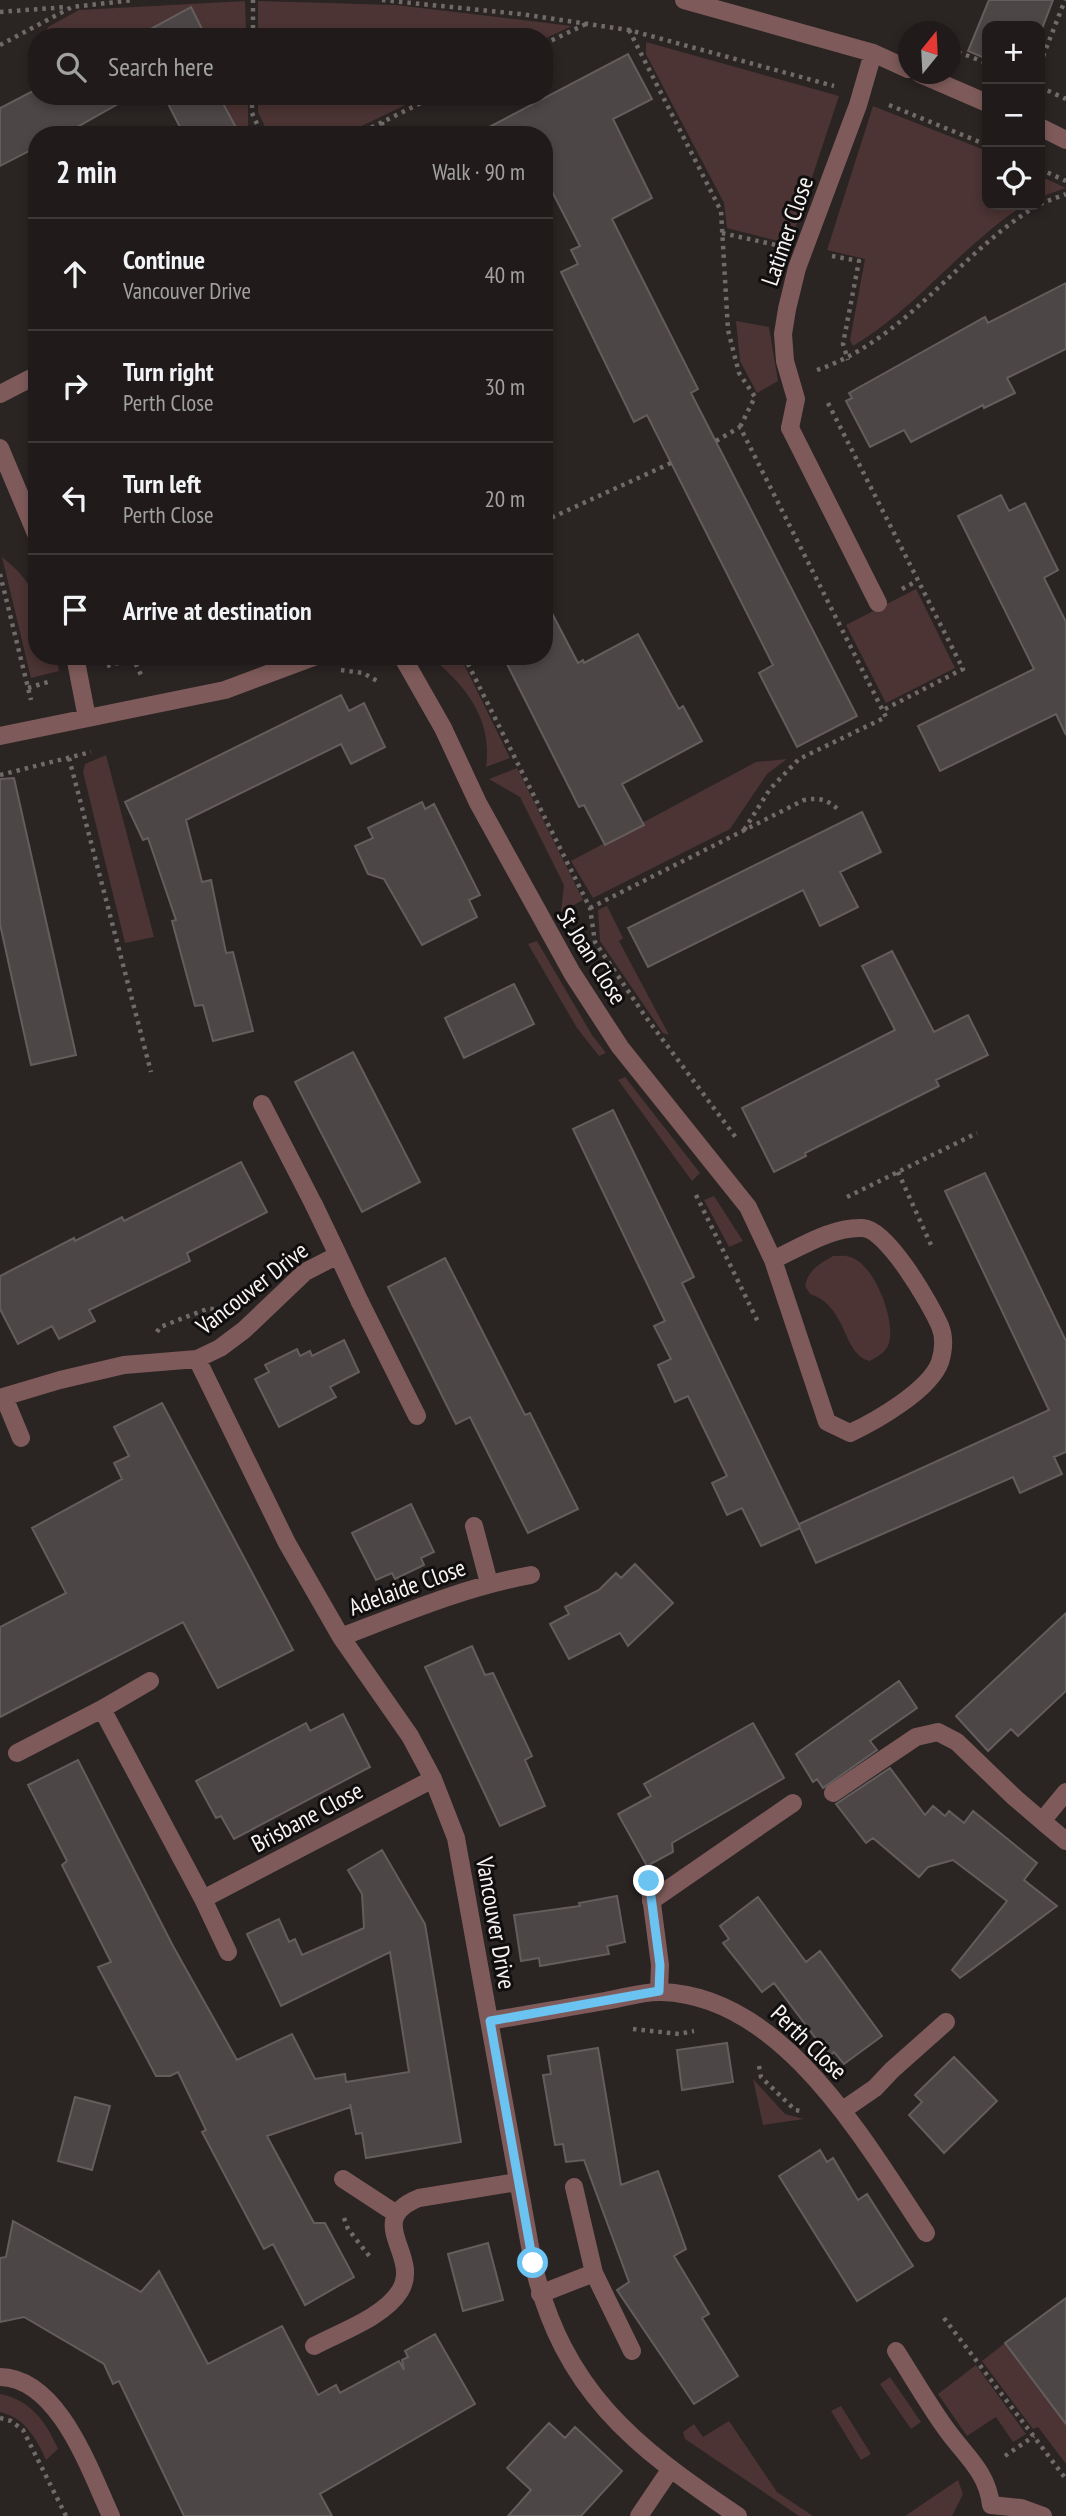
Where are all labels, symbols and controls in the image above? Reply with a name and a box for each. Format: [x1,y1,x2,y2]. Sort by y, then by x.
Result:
north arrow [898,21,961,84]
map controls [982,21,1045,210]
button: + [982,21,1045,84]
search box [28,28,553,105]
icon: search [52,48,90,86]
text: Search here [108,50,214,83]
button: − [982,84,1045,147]
button: locate [982,147,1045,210]
text: 2 min [56,152,117,191]
text: Walk · 90 m [432,157,525,186]
street label: Latimer Close [754,172,820,290]
text: Continue [123,243,205,276]
icon: ahead [56,255,94,293]
text: 40 m [484,260,525,289]
text: Vancouver Drive [123,276,251,305]
text: Turn right [123,355,214,388]
icon: right [56,367,94,405]
text: 30 m [484,372,525,401]
text: Perth Close [123,388,213,417]
text: Turn left [123,467,201,500]
icon: left [56,479,94,517]
text: 20 m [484,484,525,513]
text: Perth Close [123,500,213,529]
icon: arrive [56,591,94,629]
text: Arrive at destination [123,594,312,627]
street label: St Joan Close [550,902,634,1010]
street label: Vancouver Drive [189,1235,314,1342]
street label: Adelaide Close [344,1551,470,1623]
street label: Brisbane Close [246,1775,368,1859]
street label: Vancouver Drive [469,1853,523,1992]
route end [633,1865,664,1896]
street label: Perth Close [764,1998,854,2086]
route start [517,2247,548,2278]

